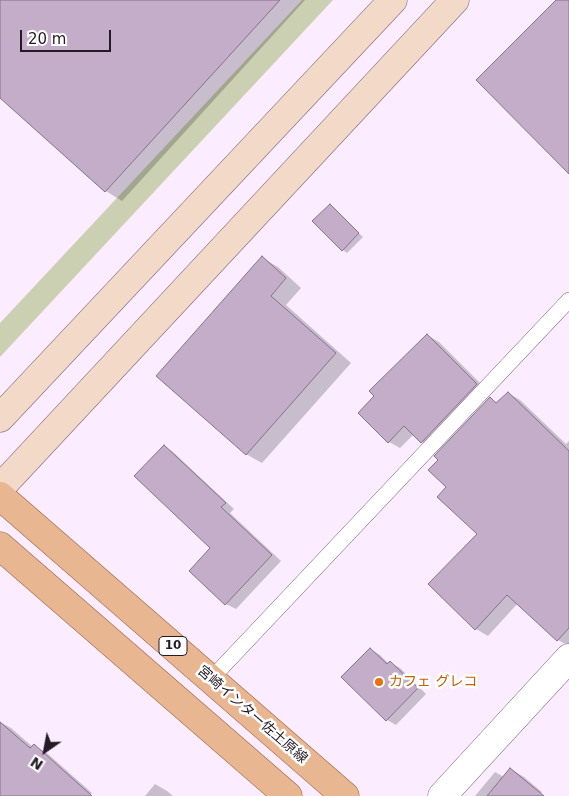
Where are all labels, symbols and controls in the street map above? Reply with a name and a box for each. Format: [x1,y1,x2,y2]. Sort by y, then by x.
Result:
scale bar [22,20,114,52]
text: 20 m [28,30,66,48]
road number: 10 [159,636,187,656]
street label: 宮崎インター佐土原線 [194,663,310,767]
place label: カフェ グレコ [389,674,477,690]
marker: カフェ グレコ [373,676,385,688]
north arrow [20,726,70,776]
text: N [28,754,46,773]

